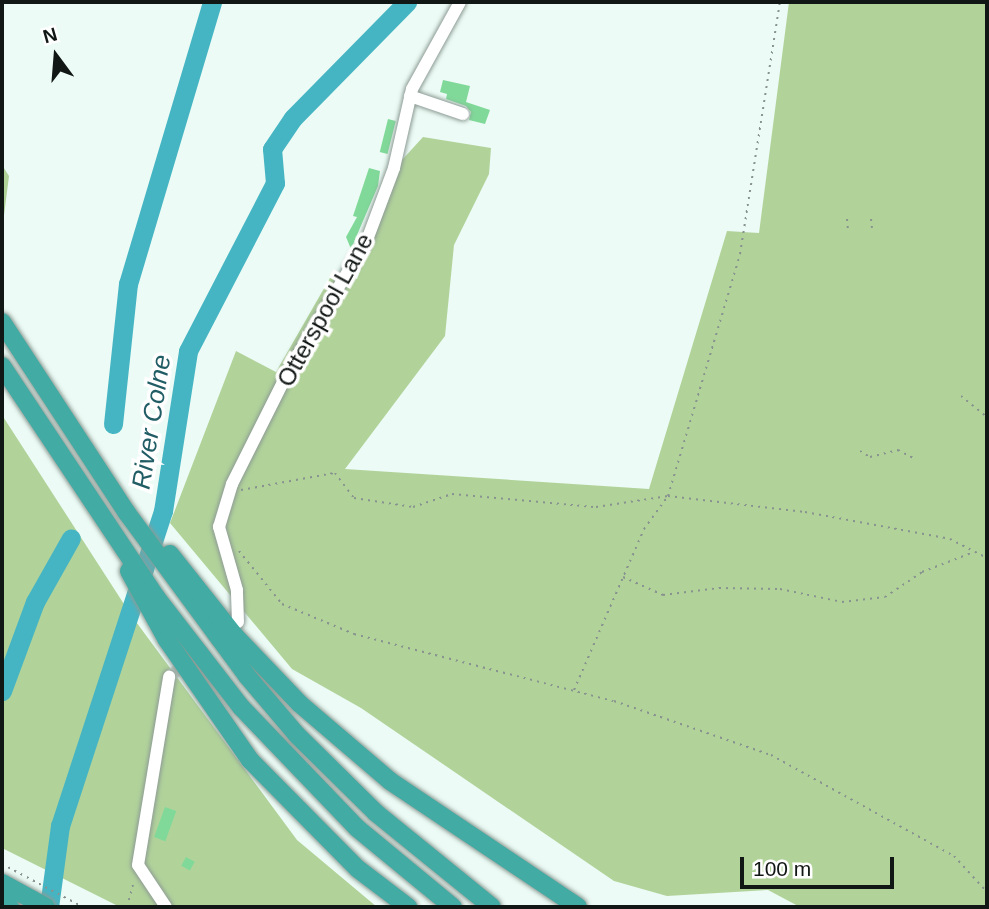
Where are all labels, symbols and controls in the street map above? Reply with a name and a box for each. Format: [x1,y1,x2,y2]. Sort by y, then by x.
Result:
north arrow [21,21,91,91]
text: N [41,23,60,47]
street label: Otterspool Lane [271,228,379,392]
water label: River Colne [126,352,178,492]
scale bar [744,842,898,886]
text: 100 m [753,857,811,880]

